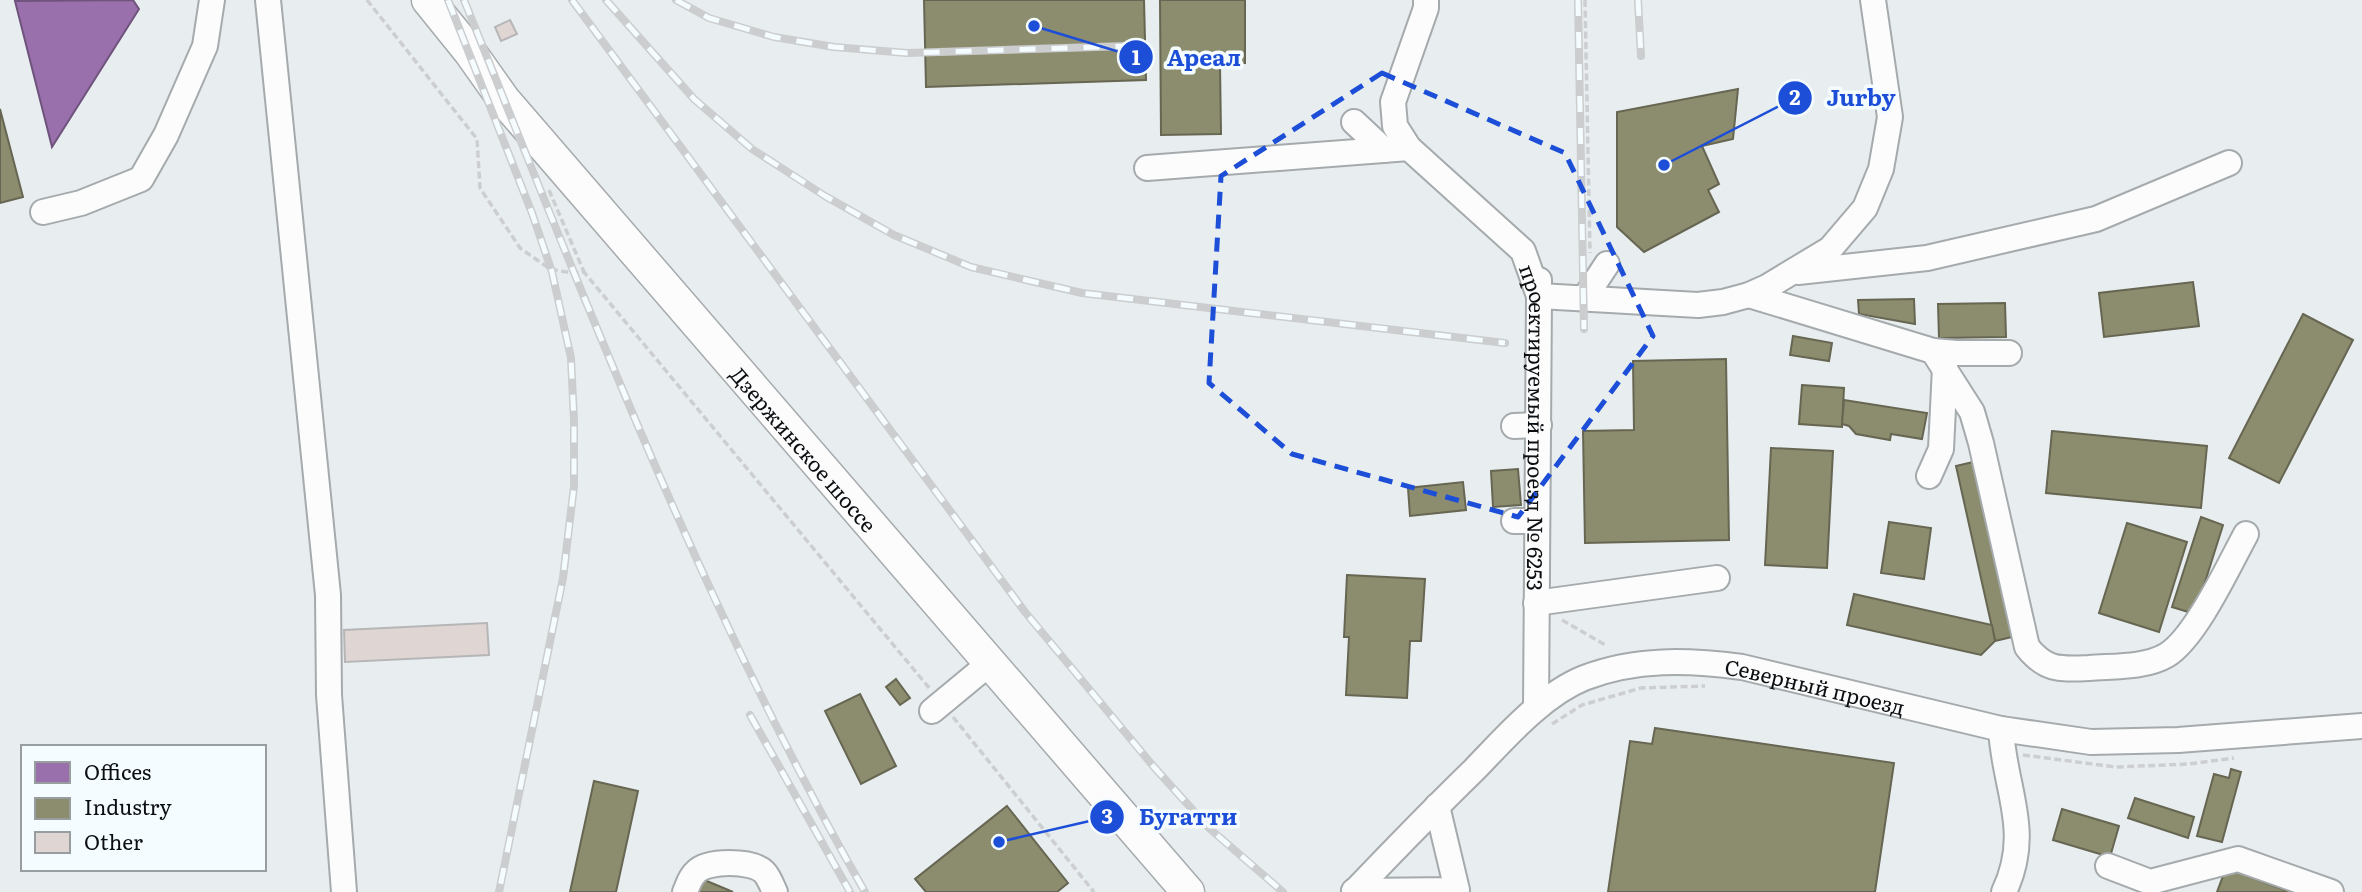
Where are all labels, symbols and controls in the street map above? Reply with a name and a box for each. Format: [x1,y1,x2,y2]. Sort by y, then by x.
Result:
callout: Ареал [1118,35,1255,79]
text: Ареал [1167,39,1241,73]
text: 1 [1132,40,1141,71]
callout: Jurby [1777,76,1910,120]
text: Jurby [1826,79,1896,113]
text: 2 [1789,80,1801,111]
street label: проектируемый проезд № 6253 [1513,259,1556,591]
street label: Дзержинское шоссе [725,359,885,538]
street label: Северный проезд [1723,650,1909,721]
legend [21,745,266,871]
text: Offices [84,755,151,786]
text: Industry [84,790,172,821]
callout: Бугатти [1090,795,1251,839]
text: Бугатти [1139,798,1237,832]
text: 3 [1101,799,1113,830]
text: Other [84,825,143,856]

